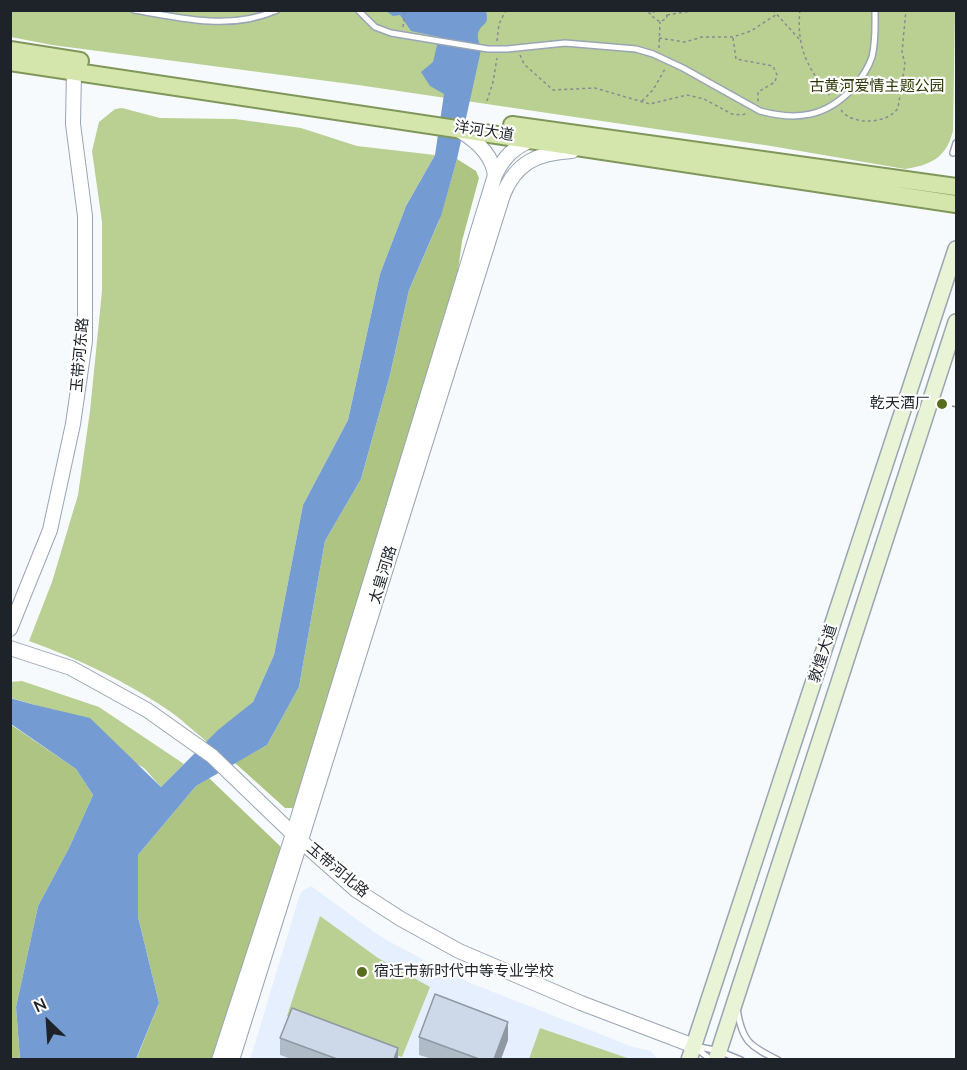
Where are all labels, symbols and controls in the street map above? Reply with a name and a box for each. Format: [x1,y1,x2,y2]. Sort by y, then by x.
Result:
park label: 古黄河爱情主题公园 [810,78,944,96]
street label: 洋河大道 [453,118,515,146]
street label: 玉带河东路 [69,317,93,393]
place label: 乾天酒厂 [870,395,930,413]
marker: 乾天酒厂 [935,397,949,411]
street label: 太皇河路 [367,544,401,606]
street label: 敦煌大道 [806,623,842,685]
street label: 玉带河北路 [302,840,372,902]
place label: 宿迁市新时代中等专业学校 [374,963,554,981]
marker: 宿迁市新时代中等专业学校 [355,965,369,979]
north arrow [18,992,78,1052]
text: N [30,993,50,1018]

